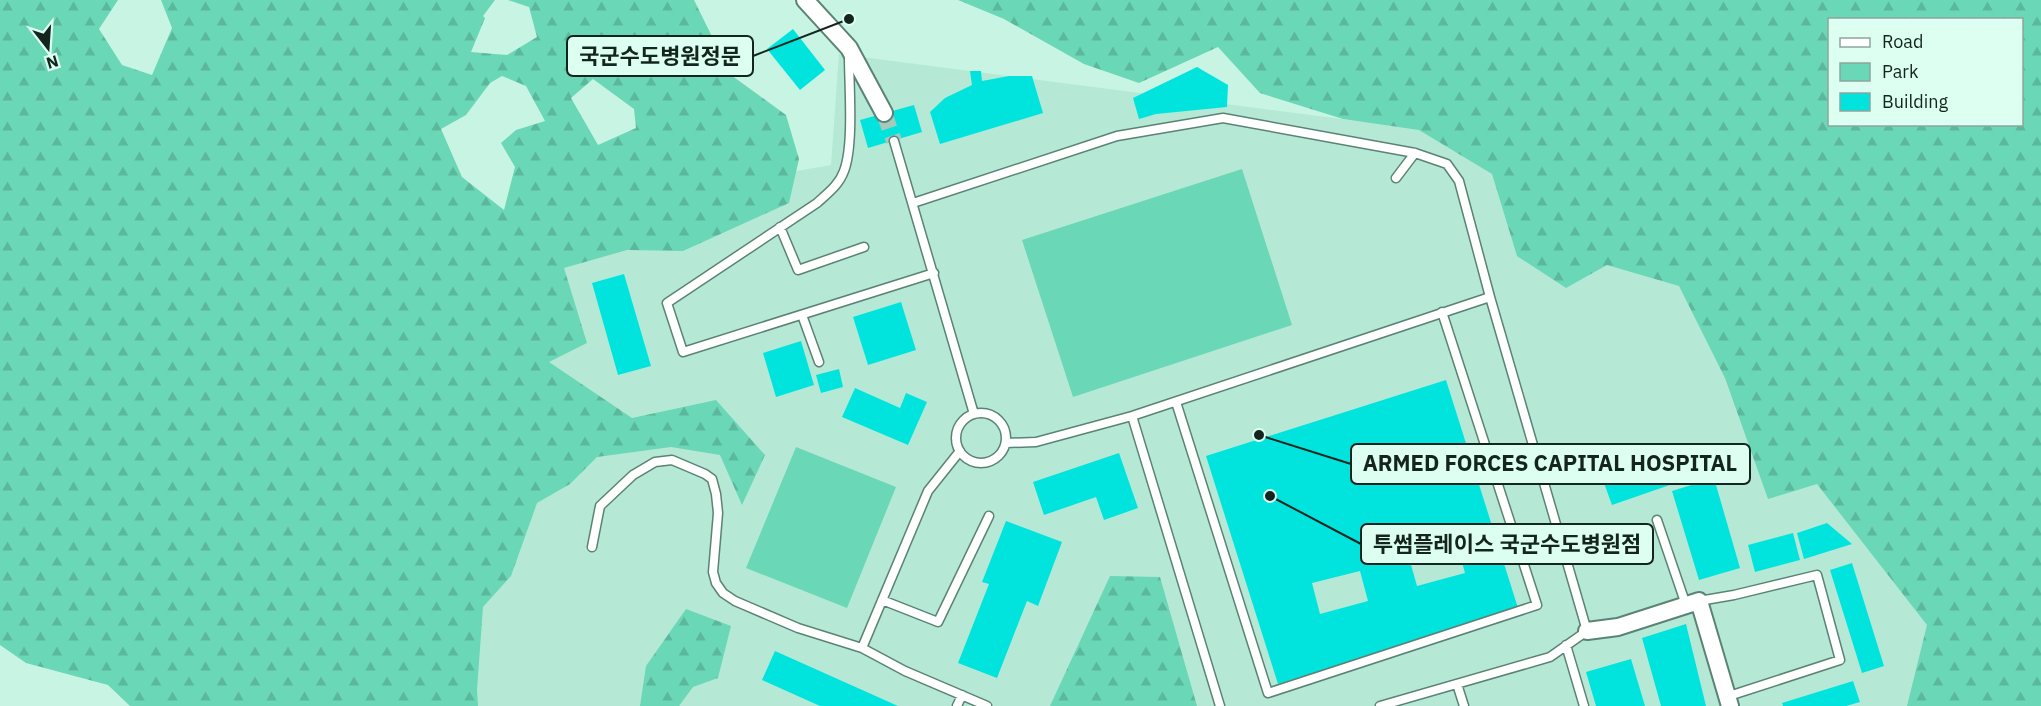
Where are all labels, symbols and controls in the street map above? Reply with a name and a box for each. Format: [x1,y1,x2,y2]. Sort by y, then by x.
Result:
north arrow [18,18,78,78]
legend [1828,18,2023,126]
text: Road [1882,30,1923,53]
callout: 국군수도병원정문 [567,36,753,76]
text: 국군수도병원정문 [579,41,741,70]
text: N [44,51,61,74]
text: Park [1882,60,1919,83]
text: Building [1882,90,1949,113]
callout: ARMED FORCES CAPITAL HOSPITAL [1351,444,1750,484]
text: ARMED FORCES CAPITAL HOSPITAL [1363,448,1737,477]
callout: 투썸플레이스 국군수도병원점 [1361,524,1653,564]
text: 투썸플레이스 국군수도병원점 [1373,529,1641,558]

